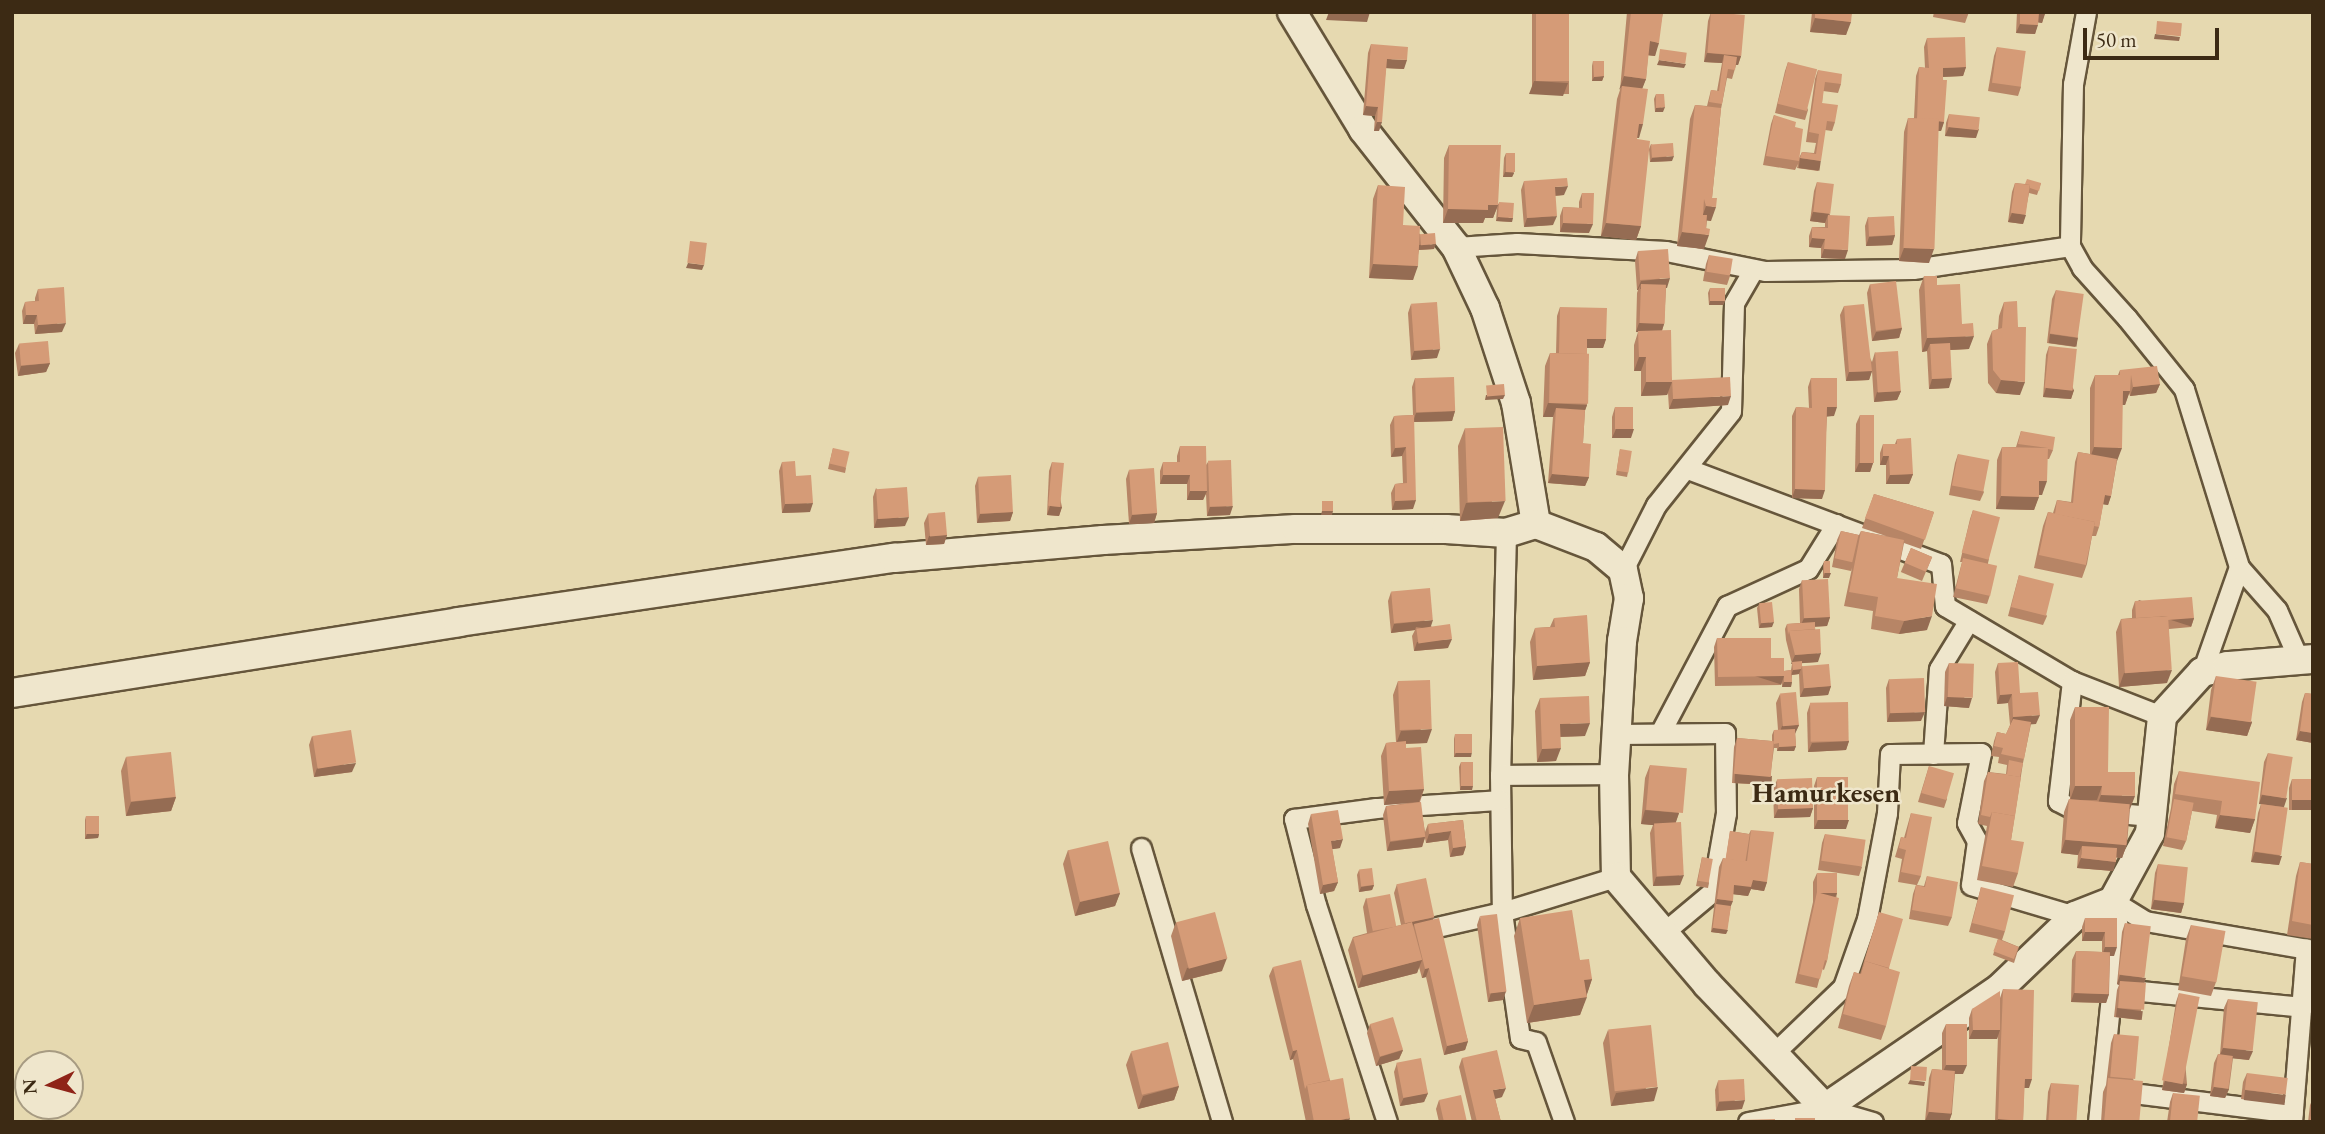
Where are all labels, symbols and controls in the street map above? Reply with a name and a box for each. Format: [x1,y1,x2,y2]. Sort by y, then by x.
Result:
scale bar [2087,14,2224,58]
text: 50 m [2096,26,2137,53]
district label: Hamurkesen [1752,775,1900,809]
north arrow [14,1050,84,1120]
text: N [16,1078,43,1095]

